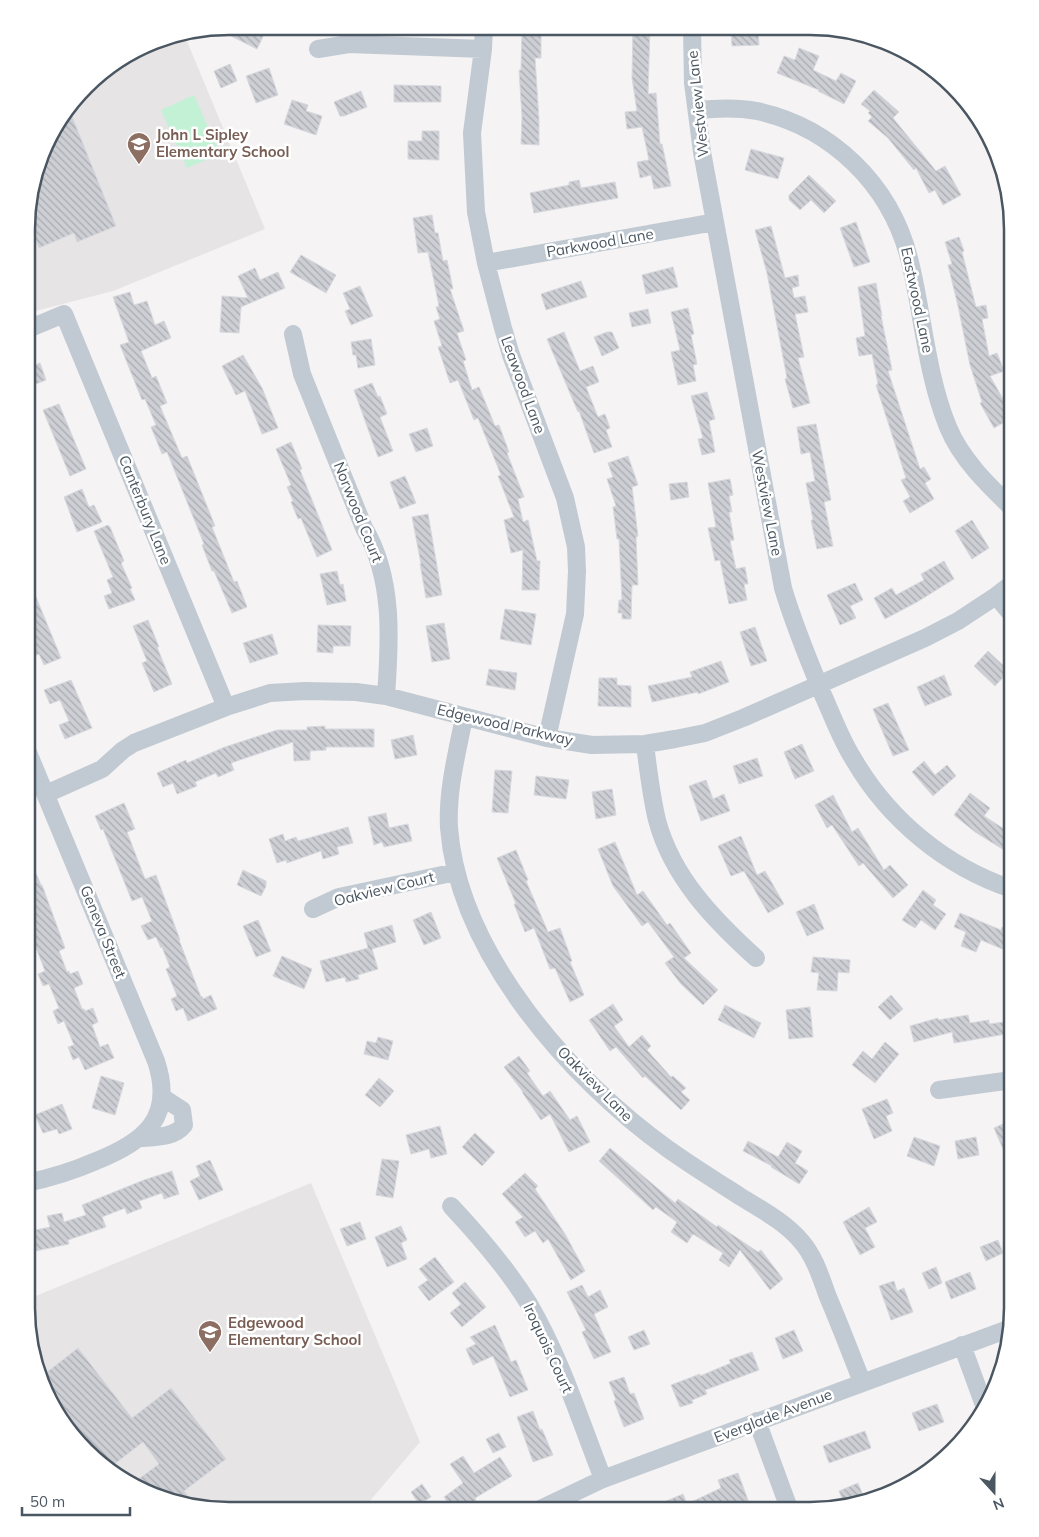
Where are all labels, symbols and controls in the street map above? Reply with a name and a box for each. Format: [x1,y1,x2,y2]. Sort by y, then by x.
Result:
street label: Westview Lane [682,50,713,158]
place label: John L Sipley Elementary School [156,125,289,161]
school or university icon: John L Sipley Elementary School [126,131,152,165]
street label: Parkwood Lane [545,224,655,261]
street label: Eastwood Lane [897,245,938,354]
street label: Leawood Lane [497,334,550,436]
street label: Westview Lane [748,448,787,557]
street label: Canterbury Lane [115,452,176,567]
street label: Norwood Court [330,459,387,565]
street label: Edgewood Parkway [435,700,575,749]
street label: Oakview Court [332,867,436,910]
street label: Geneva Street [76,883,131,981]
street label: Oakview Lane [554,1042,637,1125]
street label: Iroquois Court [519,1300,578,1396]
place label: Edgewood Elementary School [228,1313,361,1349]
school or university icon: Edgewood Elementary School [197,1319,223,1353]
street label: Everglade Avenue [711,1384,835,1447]
north arrow [969,1467,1019,1517]
scale bar [22,1484,130,1516]
text: 50 m [30,1492,65,1511]
text: N [990,1494,1007,1514]

